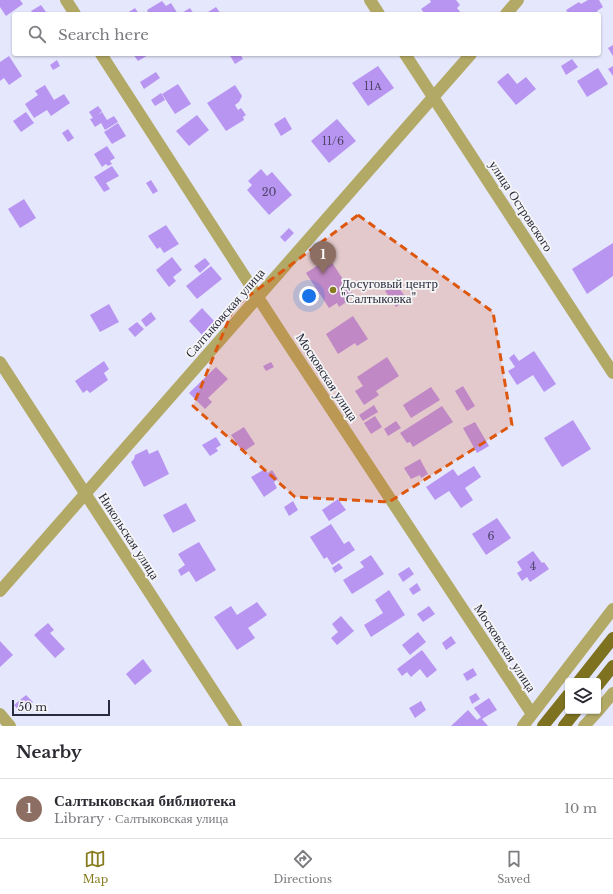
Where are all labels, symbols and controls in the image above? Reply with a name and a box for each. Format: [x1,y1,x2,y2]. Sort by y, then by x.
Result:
search box [12,12,601,56]
icon: search [26,23,48,45]
text: Search here [58,25,149,44]
house number: 11А [364,79,382,93]
house number: 11/6 [322,134,344,148]
street label: улица Островского [485,157,557,255]
house number: 20 [262,185,276,199]
pin: 1 [310,241,336,274]
street label: Салтыковская улица [181,265,269,361]
place label: Досуговый центр "Салтыковка" [341,275,438,307]
marker: Досуговый центр "Салтыковка" [328,285,338,295]
your location [299,286,319,306]
street label: Московская улица [292,330,362,424]
street label: Никольская улица [95,489,164,583]
house number: 6 [487,529,495,543]
house number: 4 [530,559,536,573]
street label: Московская улица [470,601,540,695]
map controls [565,678,601,714]
button: layers [565,678,601,714]
scale bar [12,698,110,717]
text: 50 m [18,700,47,714]
text: Nearby [16,742,82,763]
text: Салтыковская библиотека [54,791,236,810]
text: 1 [26,800,32,817]
text: 10 m [564,800,597,817]
text: Library · Салтыковская улица [54,810,228,827]
tab: Map [83,848,108,886]
tab: Directions [273,848,332,886]
tab: Saved [497,848,530,886]

